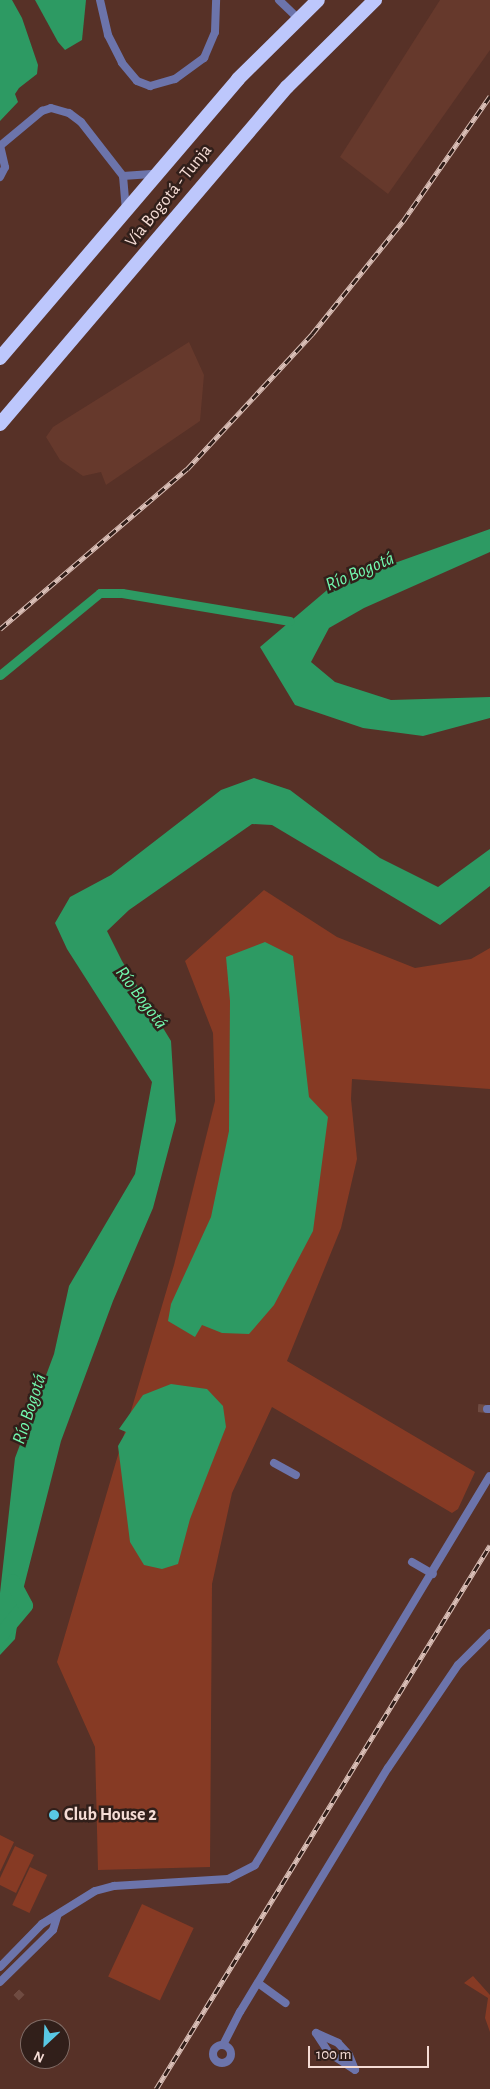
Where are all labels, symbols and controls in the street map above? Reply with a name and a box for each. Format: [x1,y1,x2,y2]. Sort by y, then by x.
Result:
street label: Vía Bogotá - Tunja [121,140,217,252]
water label: Río Bogotá [322,547,398,597]
water label: Río Bogotá [110,962,172,1034]
water label: Río Bogotá [8,1371,52,1447]
place label: Club House 2 [64,1804,157,1826]
marker: Club House 2 [48,1809,60,1821]
north arrow [20,2019,70,2069]
scale bar [310,2036,431,2068]
text: 100 m [316,2047,351,2062]
text: N [32,2048,46,2065]

